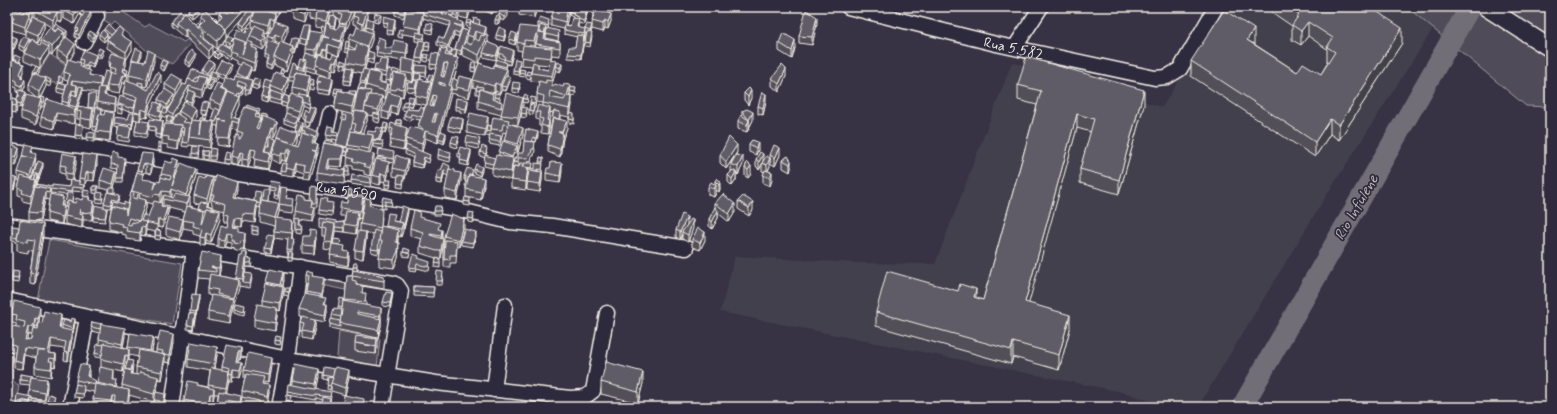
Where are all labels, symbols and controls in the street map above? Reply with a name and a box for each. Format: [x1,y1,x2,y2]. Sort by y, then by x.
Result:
street label: Rua 5.582 [982,33,1045,64]
water label: Rio Infulene [1330,170,1384,244]
street label: Rua 5.590 [314,178,378,206]

